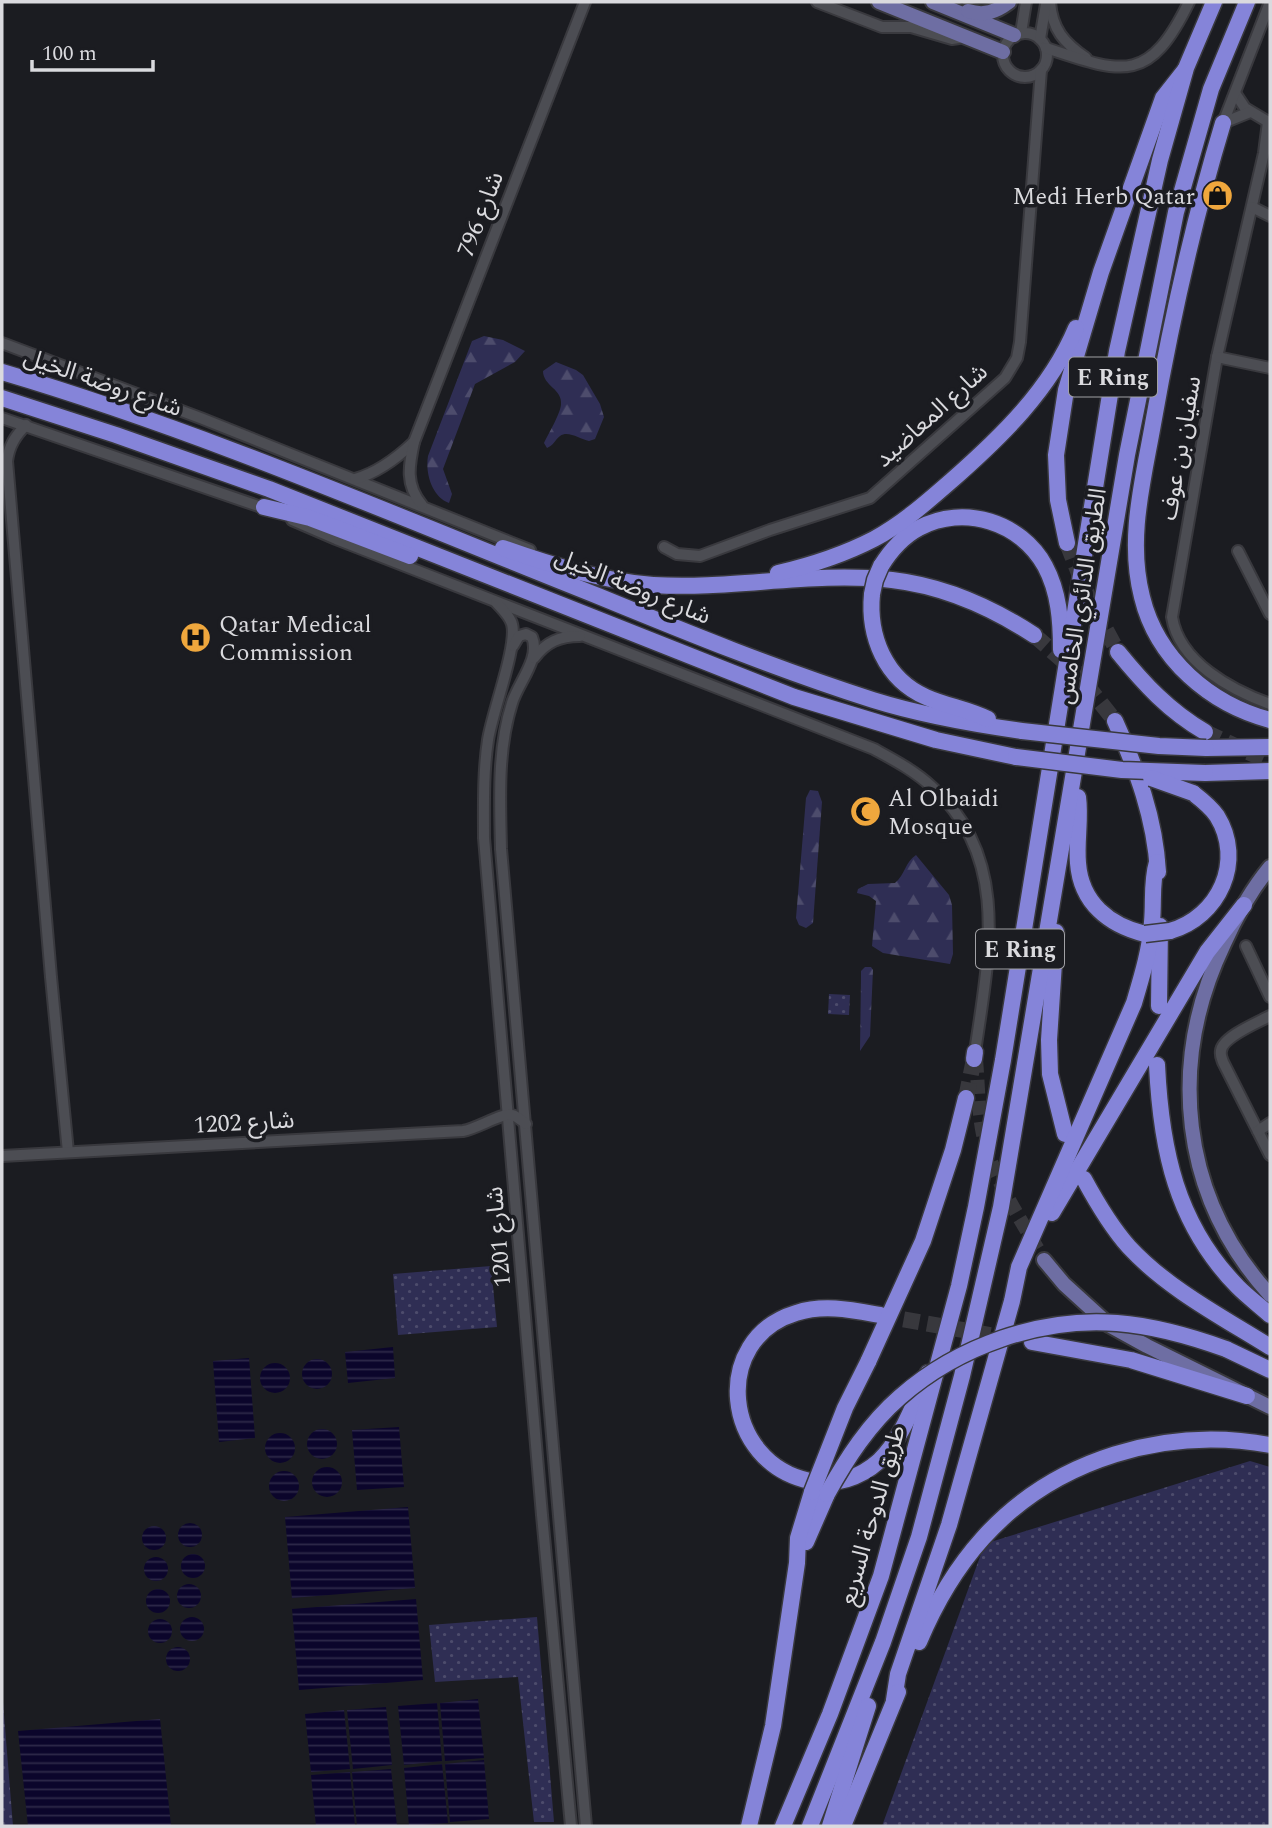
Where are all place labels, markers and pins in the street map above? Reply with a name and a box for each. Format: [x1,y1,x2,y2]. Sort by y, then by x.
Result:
place label: Medi Herb Qatar [1013,179,1195,215]
shop icon: Medi Herb Qatar [1201,179,1235,213]
place label: Qatar Medical Commission [219,607,372,671]
hospital icon: Qatar Medical Commission [179,621,213,655]
place label: Al Olbaidi Mosque [888,781,999,845]
mosque icon: Al Olbaidi Mosque [848,795,882,829]

